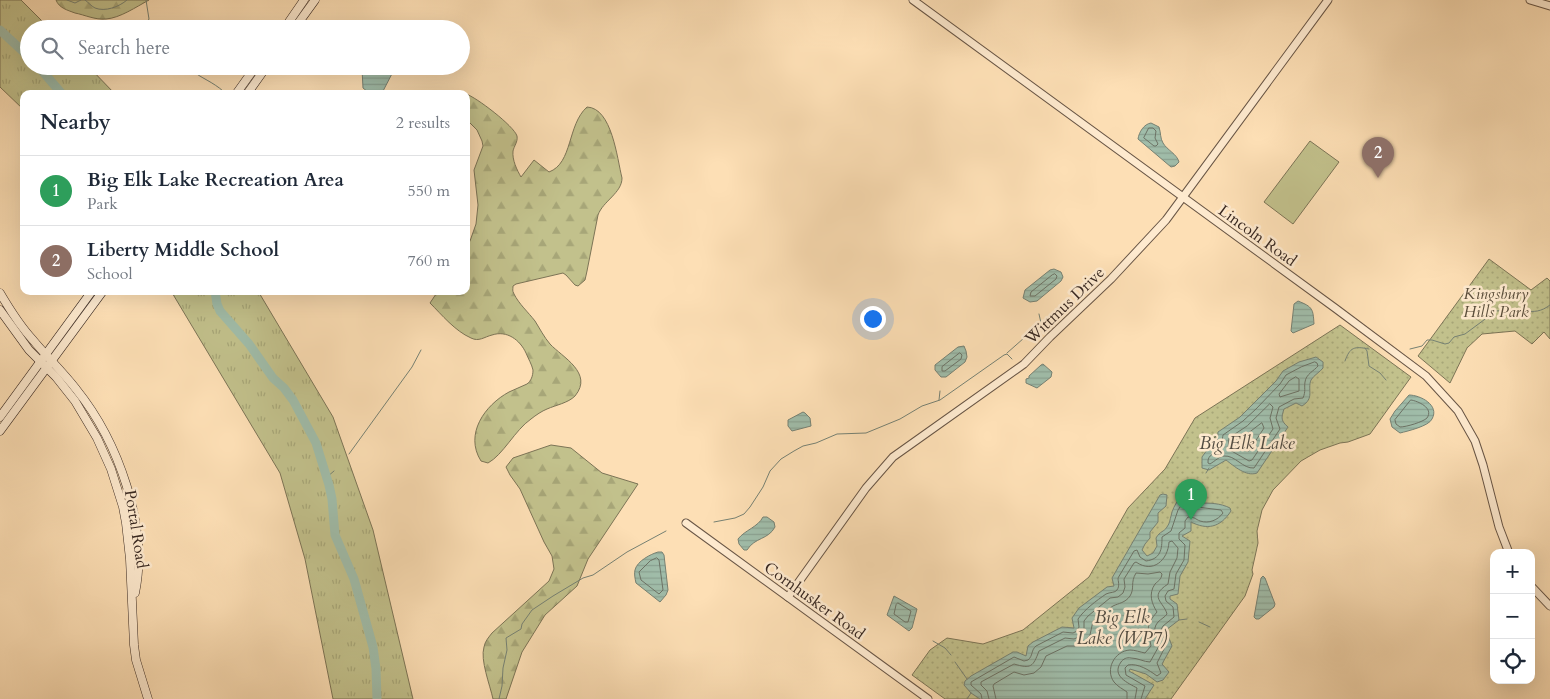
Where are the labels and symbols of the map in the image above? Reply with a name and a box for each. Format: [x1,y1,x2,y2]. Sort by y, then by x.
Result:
pin: 2 [1362,137,1394,178]
street label: Lincoln Road [1214,200,1301,272]
street label: Wittmus Drive [1019,262,1109,350]
park label: Kingsbury Hills Park [1463,283,1529,323]
your location [860,306,886,332]
water label: Big Elk Lake [1199,431,1296,456]
pin: 1 [1175,479,1207,520]
street label: Portal Road [119,488,153,571]
street label: Cornhusker Road [759,557,870,645]
water label: Big Elk Lake (WP7) [1076,605,1168,651]

